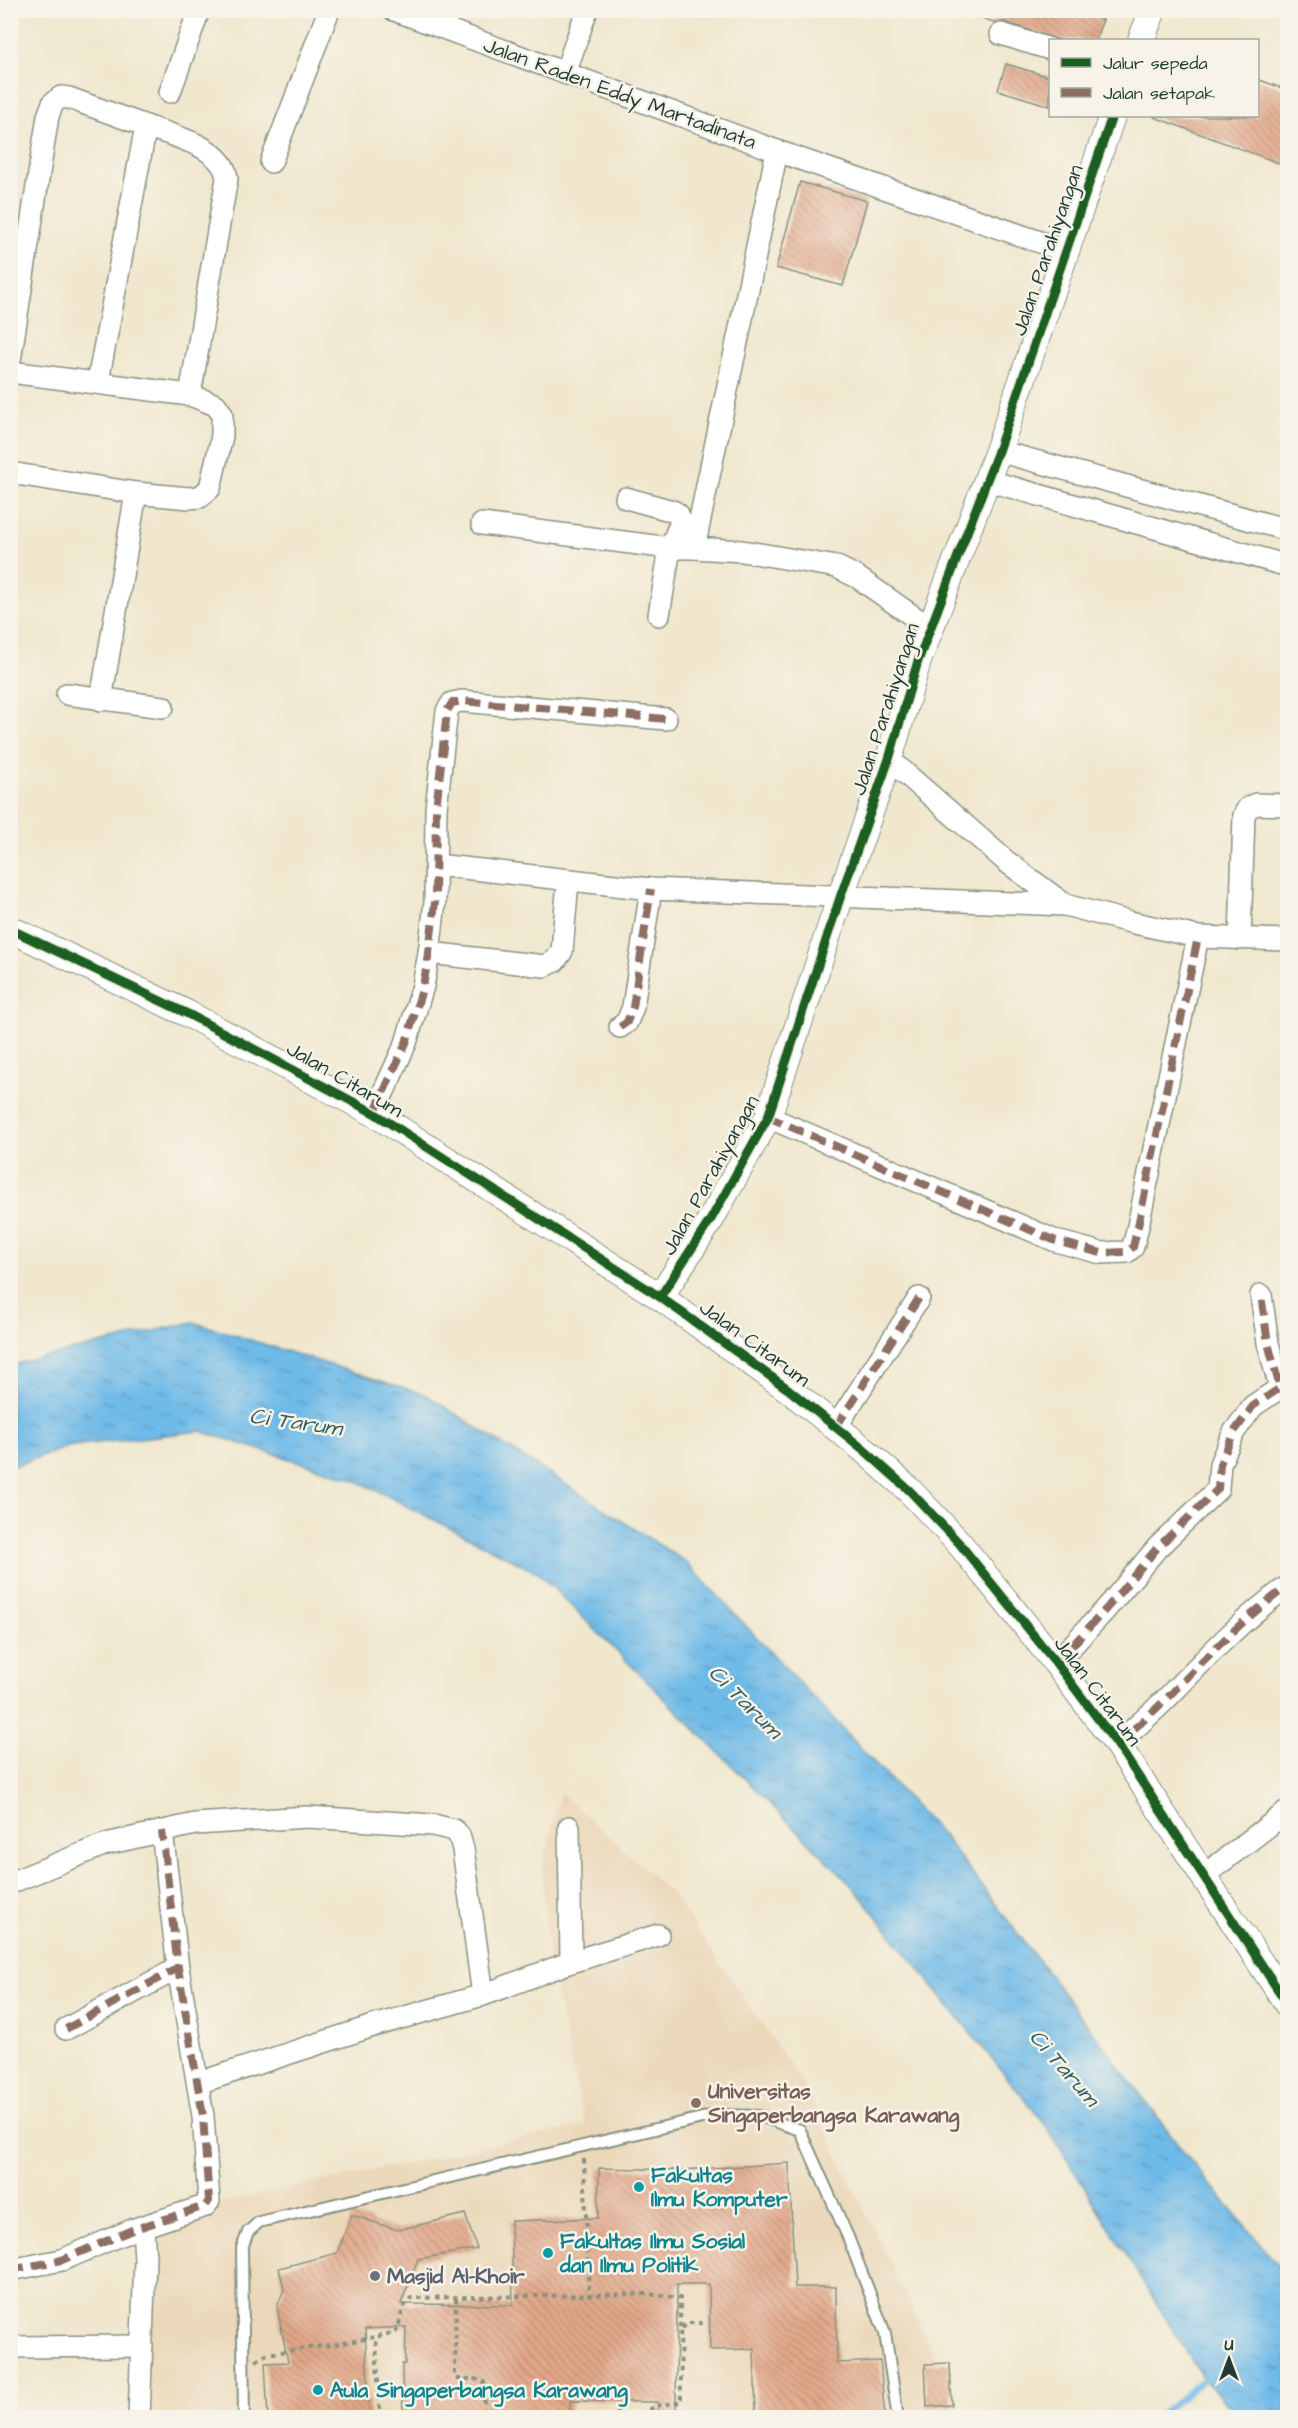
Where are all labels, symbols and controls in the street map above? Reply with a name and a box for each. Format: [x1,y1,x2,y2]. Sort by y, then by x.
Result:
street label: Jalan Raden Eddy Martadinata [479,31,761,158]
legend [1049,39,1259,117]
text: Jalur sepeda [1103,51,1208,76]
text: Jalan setapak [1103,81,1215,106]
street label: Jalan Parahiyangan [1005,161,1092,340]
street label: Jalan Parahiyangan [844,619,929,800]
street label: Jalan Citarum [281,1034,409,1125]
street label: Jalan Parahiyangan [654,1090,768,1262]
street label: Jalan Citarum [693,1293,817,1394]
water label: Ci Tarum [248,1401,346,1445]
street label: Jalan Citarum [1047,1630,1149,1753]
water label: Ci Tarum [701,1658,790,1747]
water label: Ci Tarum [1022,2023,1107,2115]
place label: Universitas Singaperbangsa Karawang [707,2077,960,2132]
marker: Universitas Singaperbangsa Karawang [689,2096,703,2110]
place label: Fakultas Ilmu Komputer [651,2161,788,2215]
marker: Fakultas Ilmu Komputer [632,2180,646,2194]
place label: Fakultas Ilmu Sosial dan Ilmu Politik [559,2227,746,2280]
marker: Fakultas Ilmu Sosial dan Ilmu Politik [541,2246,555,2260]
place label: Masjid Al-Khoir [387,2262,525,2292]
marker: Masjid Al-Khoir [368,2269,382,2283]
north arrow [1199,2329,1259,2389]
text: U [1225,2334,1234,2356]
place label: Aula Singaperbangsa Karawang [330,2376,628,2407]
marker: Aula Singaperbangsa Karawang [311,2383,325,2397]

